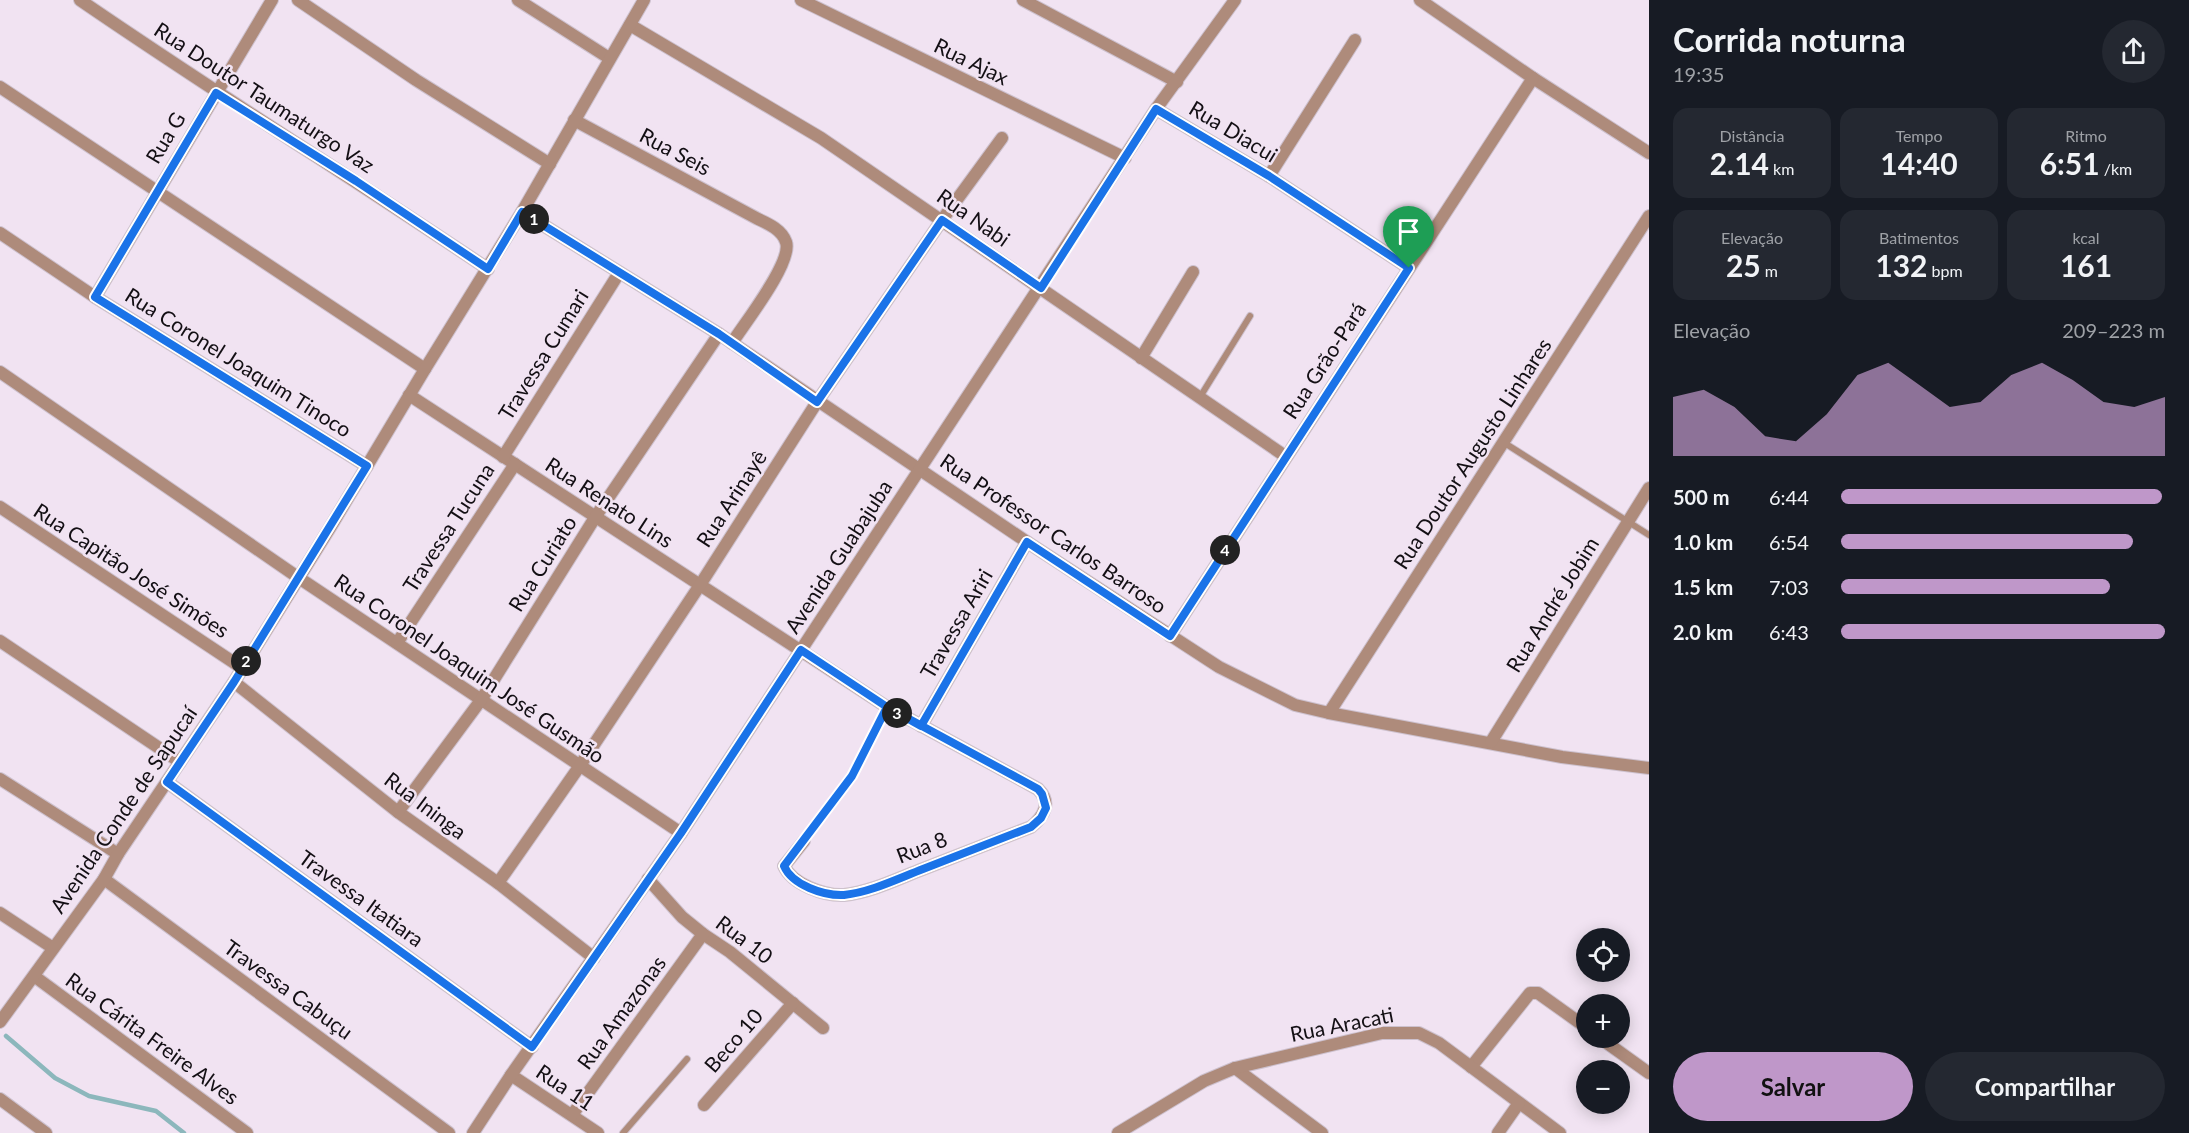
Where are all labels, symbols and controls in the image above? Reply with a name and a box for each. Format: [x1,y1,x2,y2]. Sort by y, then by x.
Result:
street label: Rua Doutor Taumaturgo Vaz [150,16,380,177]
text: Corrida noturna [1673,19,1906,59]
button: share [2102,20,2165,83]
street label: Rua Ajax [930,32,1013,90]
text: 19:35 [1673,62,1724,86]
street label: Rua Diacui [1185,95,1282,167]
street label: Rua G [140,107,190,167]
street label: Rua Seis [636,122,715,180]
text: Distância [1720,126,1784,145]
text: Tempo [1895,126,1943,145]
text: Ritmo [2065,126,2107,145]
text: 2.14 [1710,145,1769,181]
text: 14:40 [1880,145,1958,181]
text: 6:51 [2040,145,2100,181]
text: km [1769,159,1794,178]
text: /km [2100,159,2132,178]
street label: Rua Nabi [933,183,1015,251]
pin: 1 [519,204,549,234]
pin [1383,206,1434,268]
text: 1 [529,209,539,228]
icon: arrive [1392,215,1425,248]
text: Elevação [1721,228,1783,247]
text: Batimentos [1879,228,1959,247]
text: kcal [2072,228,2100,247]
text: 25 [1726,247,1761,283]
text: 132 [1875,247,1928,283]
text: 161 [2060,247,2112,283]
text: m [1761,261,1778,280]
text: bpm [1928,261,1963,280]
street label: Rua Coronel Joaquim Tinoco [121,282,356,442]
street label: Travessa Cumari [493,284,593,424]
street label: Rua Grão-Pará [1277,297,1371,423]
text: Elevação [1673,318,1750,342]
text: 209–223 m [2062,318,2165,342]
street label: Rua Doutor Augusto Linhares [1388,333,1556,573]
street label: Rua Arinayê [690,445,771,551]
street label: Rua Professor Carlos Barroso [936,448,1172,618]
street label: Rua Renato Lins [541,451,678,552]
street label: Travessa Tucuna [397,458,499,596]
street label: Avenida Guabajuba [779,475,897,638]
text: 500 m [1673,485,1729,509]
text: 6:44 [1769,485,1809,509]
street label: Rua Capitão José Simões [29,497,234,642]
street label: Rua Curiato [502,511,581,616]
text: 1.0 km [1673,530,1733,554]
text: 6:54 [1769,530,1809,554]
street label: Rua André Jobim [1500,532,1603,676]
pin: 4 [1210,535,1240,565]
text: 4 [1220,540,1230,559]
street label: Travessa Ariri [914,564,997,682]
street label: Rua Coronel Joaquim José Gusmão [330,568,610,768]
text: 1.5 km [1673,575,1733,599]
text: 7:03 [1769,575,1809,599]
text: 2.0 km [1673,620,1733,644]
text: 6:43 [1769,620,1809,644]
pin: 2 [231,646,261,676]
text: 2 [241,651,251,670]
pin: 3 [882,698,912,728]
street label: Avenida Conde de Sapucaí [44,700,202,917]
text: 3 [892,703,902,722]
street label: Rua Ininga [380,766,472,844]
street label: Rua 8 [893,826,950,868]
street label: Travessa Itatiara [295,844,429,951]
street label: Rua 10 [712,909,778,968]
map controls [1576,928,1630,1114]
button: locate [1576,928,1630,982]
street label: Travessa Cabuçu [220,934,358,1044]
street label: Rua Amazonas [571,951,670,1074]
street label: Rua Cárita Freire Alves [61,967,244,1109]
button: + [1576,994,1630,1048]
street label: Rua Aracati [1288,1001,1396,1046]
street label: Beco 10 [699,1003,767,1077]
button: Salvar [1673,1052,1913,1121]
button: Compartilhar [1925,1052,2165,1121]
street label: Rua 11 [532,1058,600,1115]
button: − [1576,1060,1630,1114]

